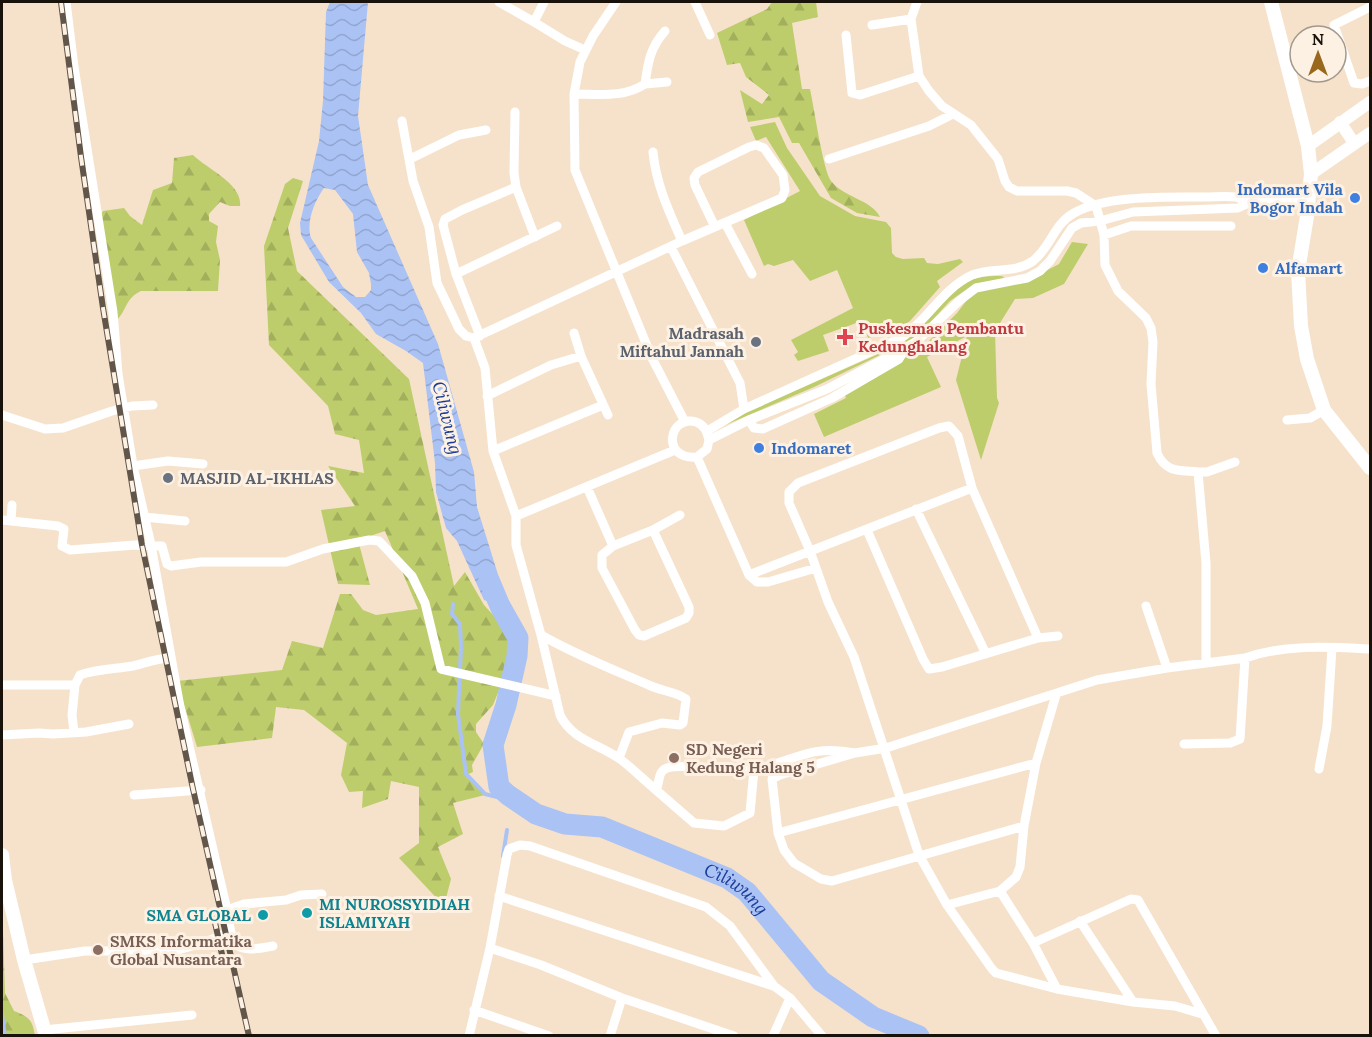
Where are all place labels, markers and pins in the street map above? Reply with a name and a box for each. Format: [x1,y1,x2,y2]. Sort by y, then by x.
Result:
place label: Indomart Vila Bogor Indah [1237,179,1344,217]
marker: Indomart Vila Bogor Indah [1348,191,1362,205]
place label: Alfamart [1275,258,1343,278]
marker: Alfamart [1256,261,1270,275]
place label: Puskesmas Pembantu Kedunghalang [858,318,1024,356]
place label: Madrasah Miftahul Jannah [620,323,744,361]
marker: Puskesmas Pembantu Kedunghalang [836,328,854,346]
marker: Madrasah Miftahul Jannah [749,335,763,349]
place label: Indomaret [771,438,852,458]
marker: Indomaret [752,441,766,455]
place label: MASJID AL-IKHLAS [180,468,334,488]
marker: MASJID AL-IKHLAS [161,471,175,485]
place label: SD Negeri Kedung Halang 5 [686,739,815,777]
marker: SD Negeri Kedung Halang 5 [667,751,681,765]
place label: MI NUROSSYIDIAH ISLAMIYAH [319,894,470,932]
place label: SMA GLOBAL [146,905,251,925]
marker: MI NUROSSYIDIAH ISLAMIYAH [300,906,314,920]
marker: SMA GLOBAL [256,908,270,922]
place label: SMKS Informatika Global Nusantara [110,931,252,969]
marker: SMKS Informatika Global Nusantara [91,943,105,957]

